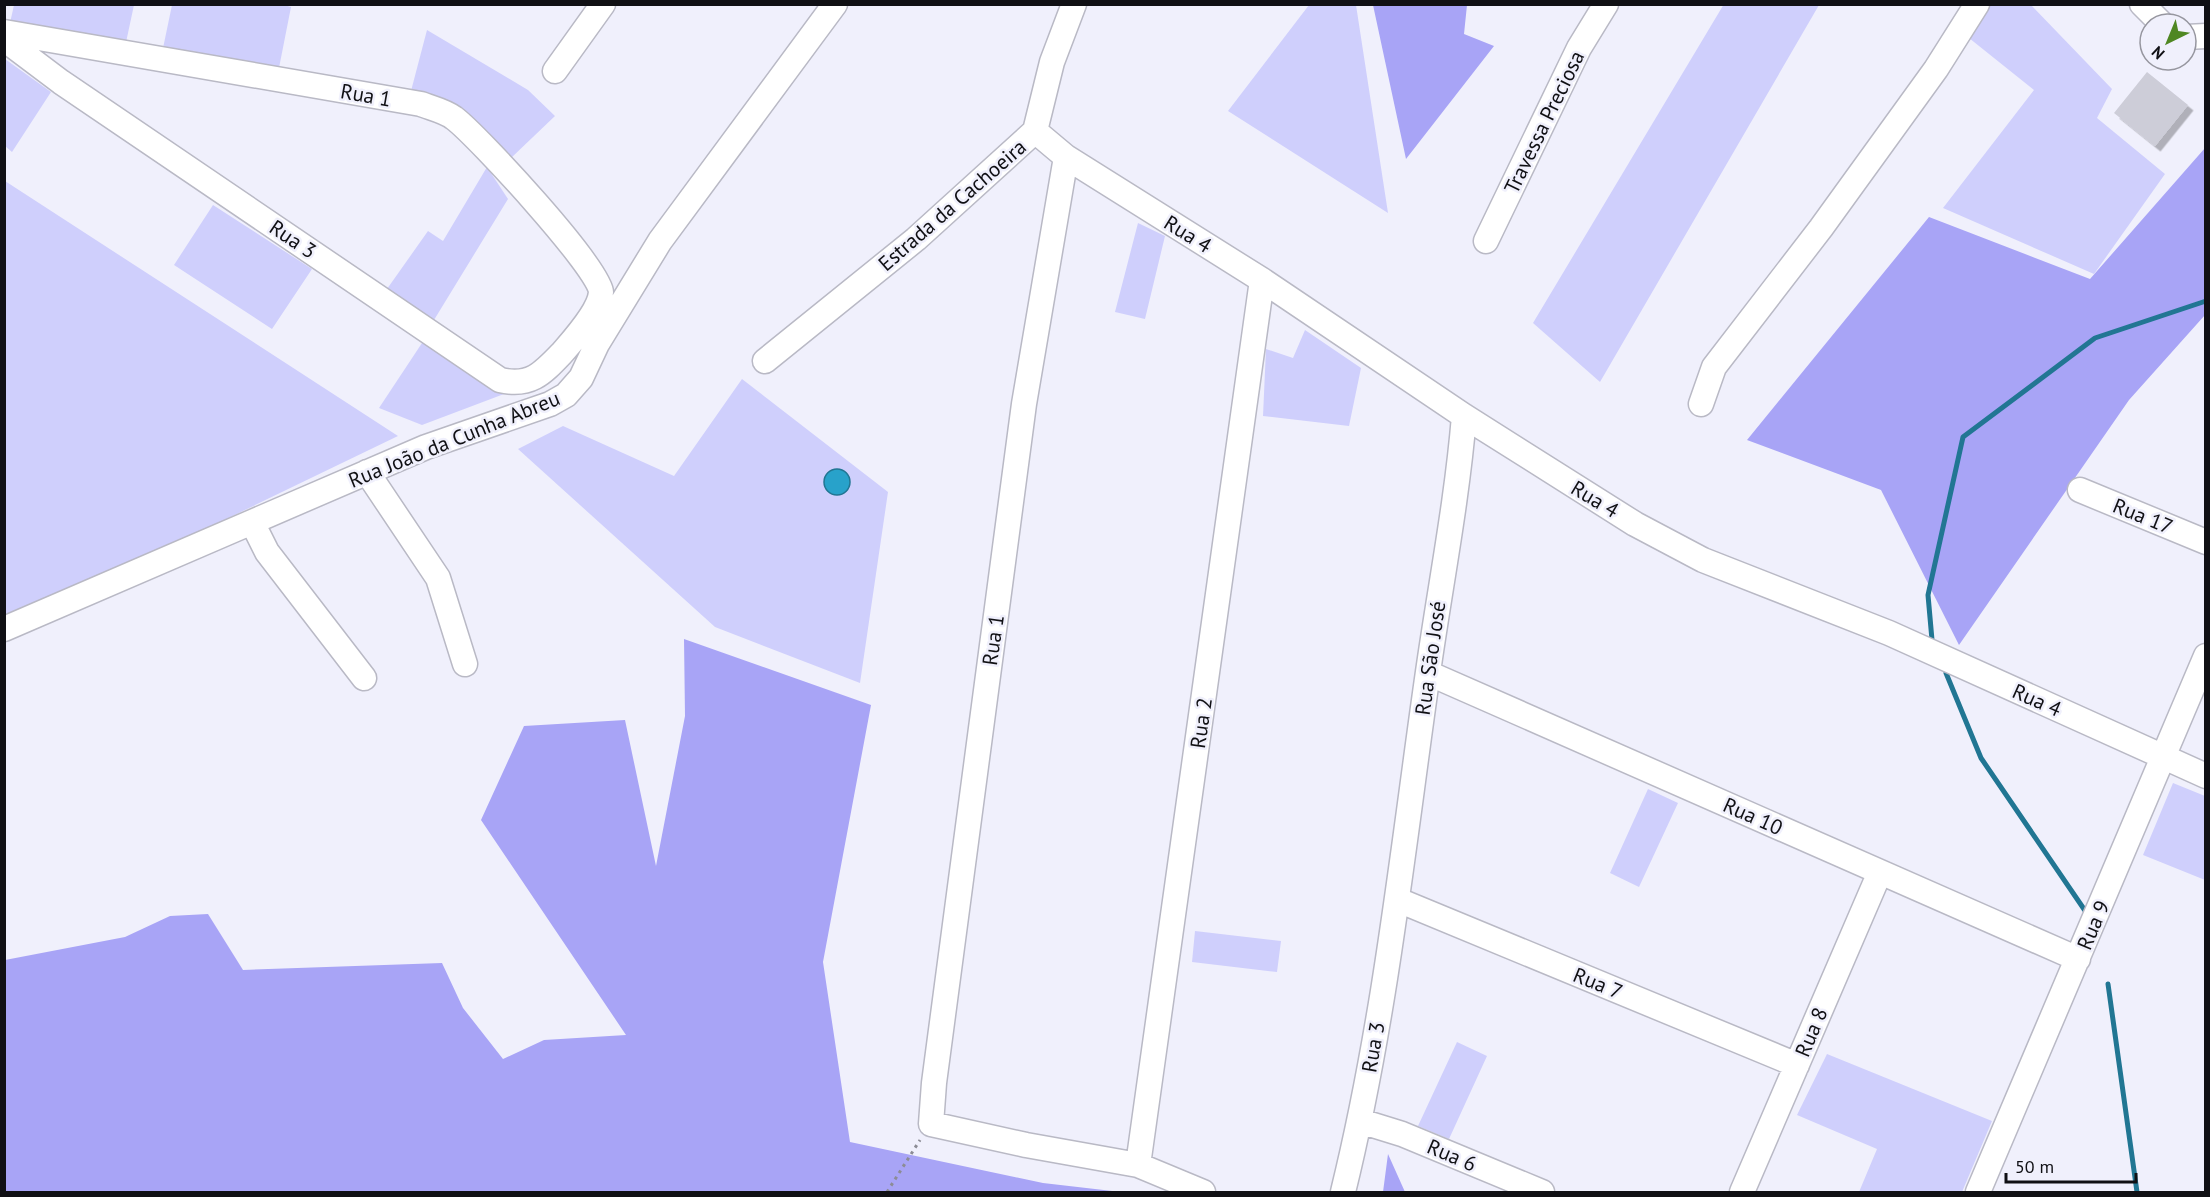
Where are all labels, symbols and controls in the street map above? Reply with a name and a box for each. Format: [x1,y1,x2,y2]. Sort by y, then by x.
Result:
north arrow [2138,12,2198,72]
text: N [2147,42,2168,64]
street label: Travessa Preciosa [1498,46,1590,198]
street label: Rua 1 [339,77,393,113]
street label: Estrada da Cachoeira [872,133,1032,277]
street label: Rua 4 [1159,209,1217,259]
street label: Rua 3 [264,214,322,264]
street label: Rua João da Cunha Abreu [344,384,564,494]
street label: Rua 4 [1566,474,1624,524]
street label: Rua 17 [2109,492,2177,540]
street label: Rua São José [1409,599,1451,717]
street label: Rua 1 [976,613,1010,667]
street label: Rua 4 [2008,677,2066,723]
street label: Rua 2 [1184,696,1218,750]
street label: Rua 10 [1719,791,1787,841]
street label: Rua 9 [2071,896,2115,954]
street label: Rua 7 [1569,961,1627,1005]
street label: Rua 8 [1789,1003,1833,1061]
street label: Rua 3 [1355,1020,1391,1074]
street label: Rua 6 [1423,1133,1481,1177]
scale bar [2006,1146,2136,1184]
text: 50 m [2015,1155,2054,1178]

